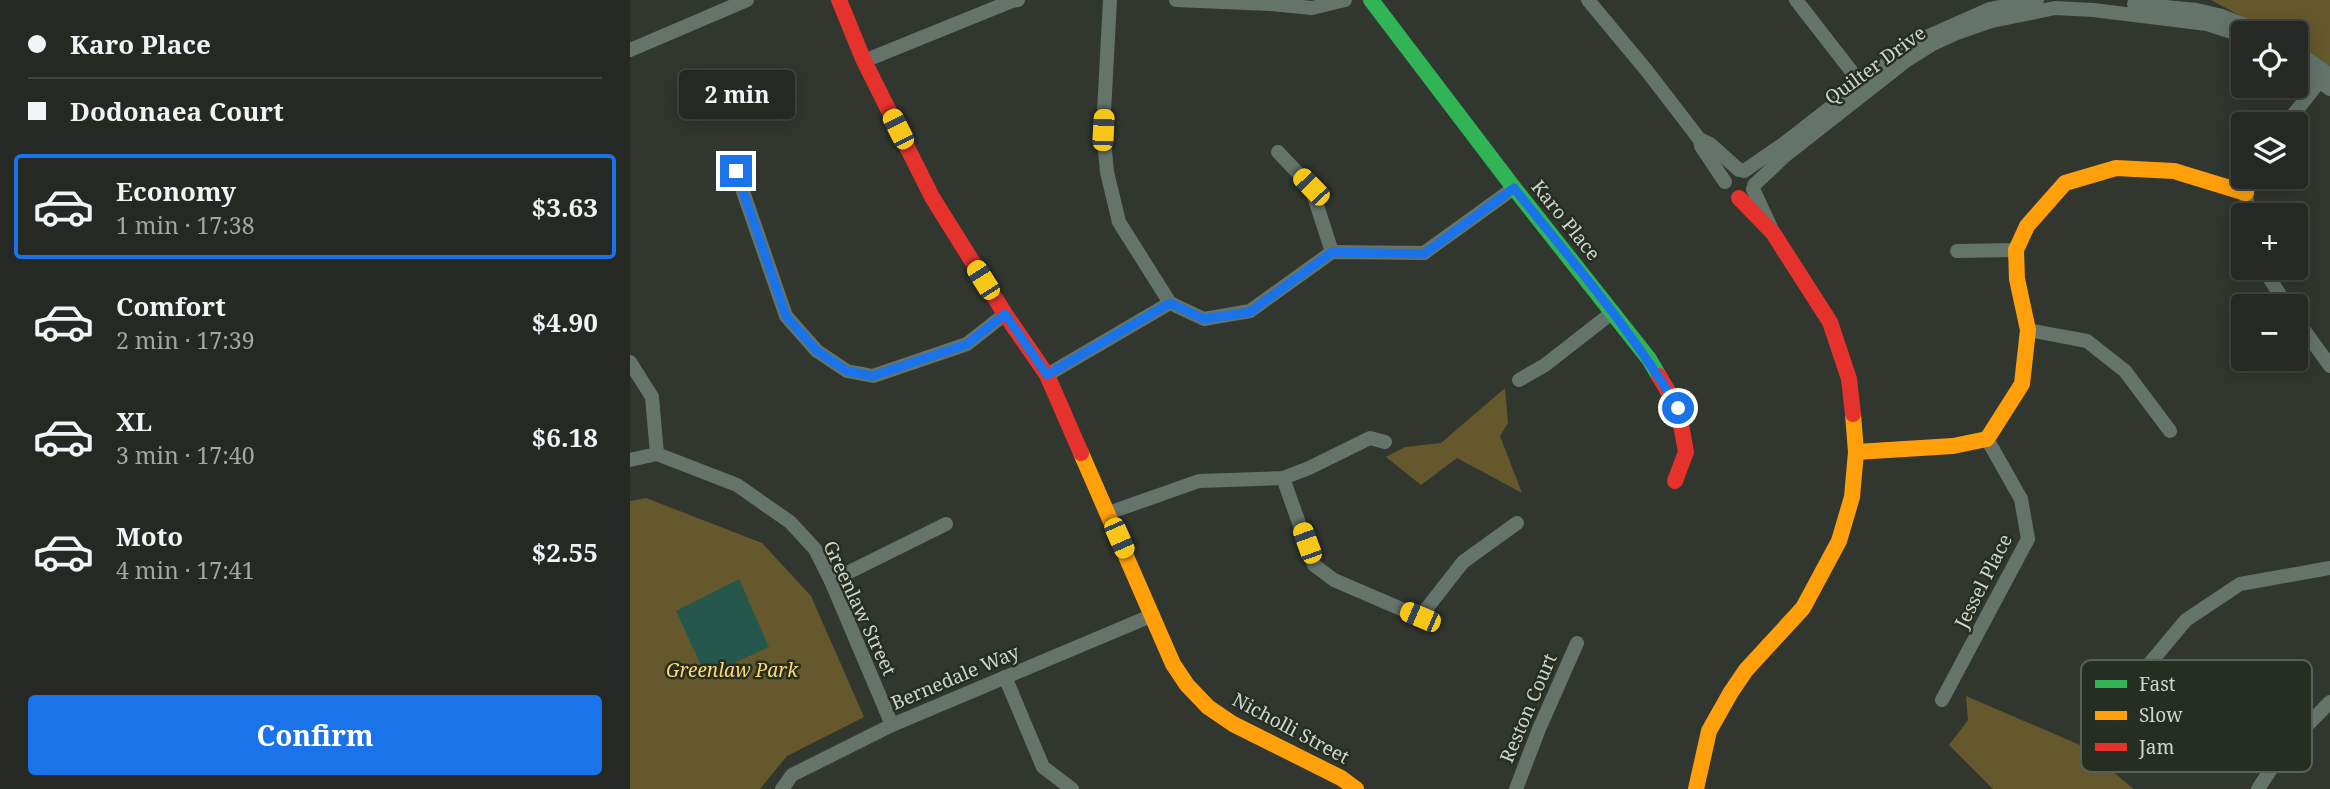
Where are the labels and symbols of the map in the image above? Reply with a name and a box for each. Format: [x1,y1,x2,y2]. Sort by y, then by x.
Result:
street label: Quilter Drive [1819,20,1931,110]
callout: 2 min [678,69,794,118]
car [880,106,917,152]
car [1092,108,1115,152]
route end [720,155,752,187]
car [1289,165,1334,209]
street label: Karo Place [1526,174,1606,266]
car [963,257,1004,303]
route start [1662,392,1694,424]
car [1101,515,1138,561]
car [1290,520,1325,566]
street label: Jessel Place [1948,529,2018,634]
street label: Greenlaw Street [817,536,903,680]
car [1397,599,1444,635]
street label: Bernedale Way [887,638,1023,716]
street label: Reston Court [1493,649,1563,767]
park label: Greenlaw Park [666,657,799,683]
legend [2081,660,2312,772]
text: Fast [2139,671,2176,697]
street label: Nicholli Street [1228,686,1354,770]
text: Slow [2139,702,2183,728]
text: Jam [2138,734,2174,760]

